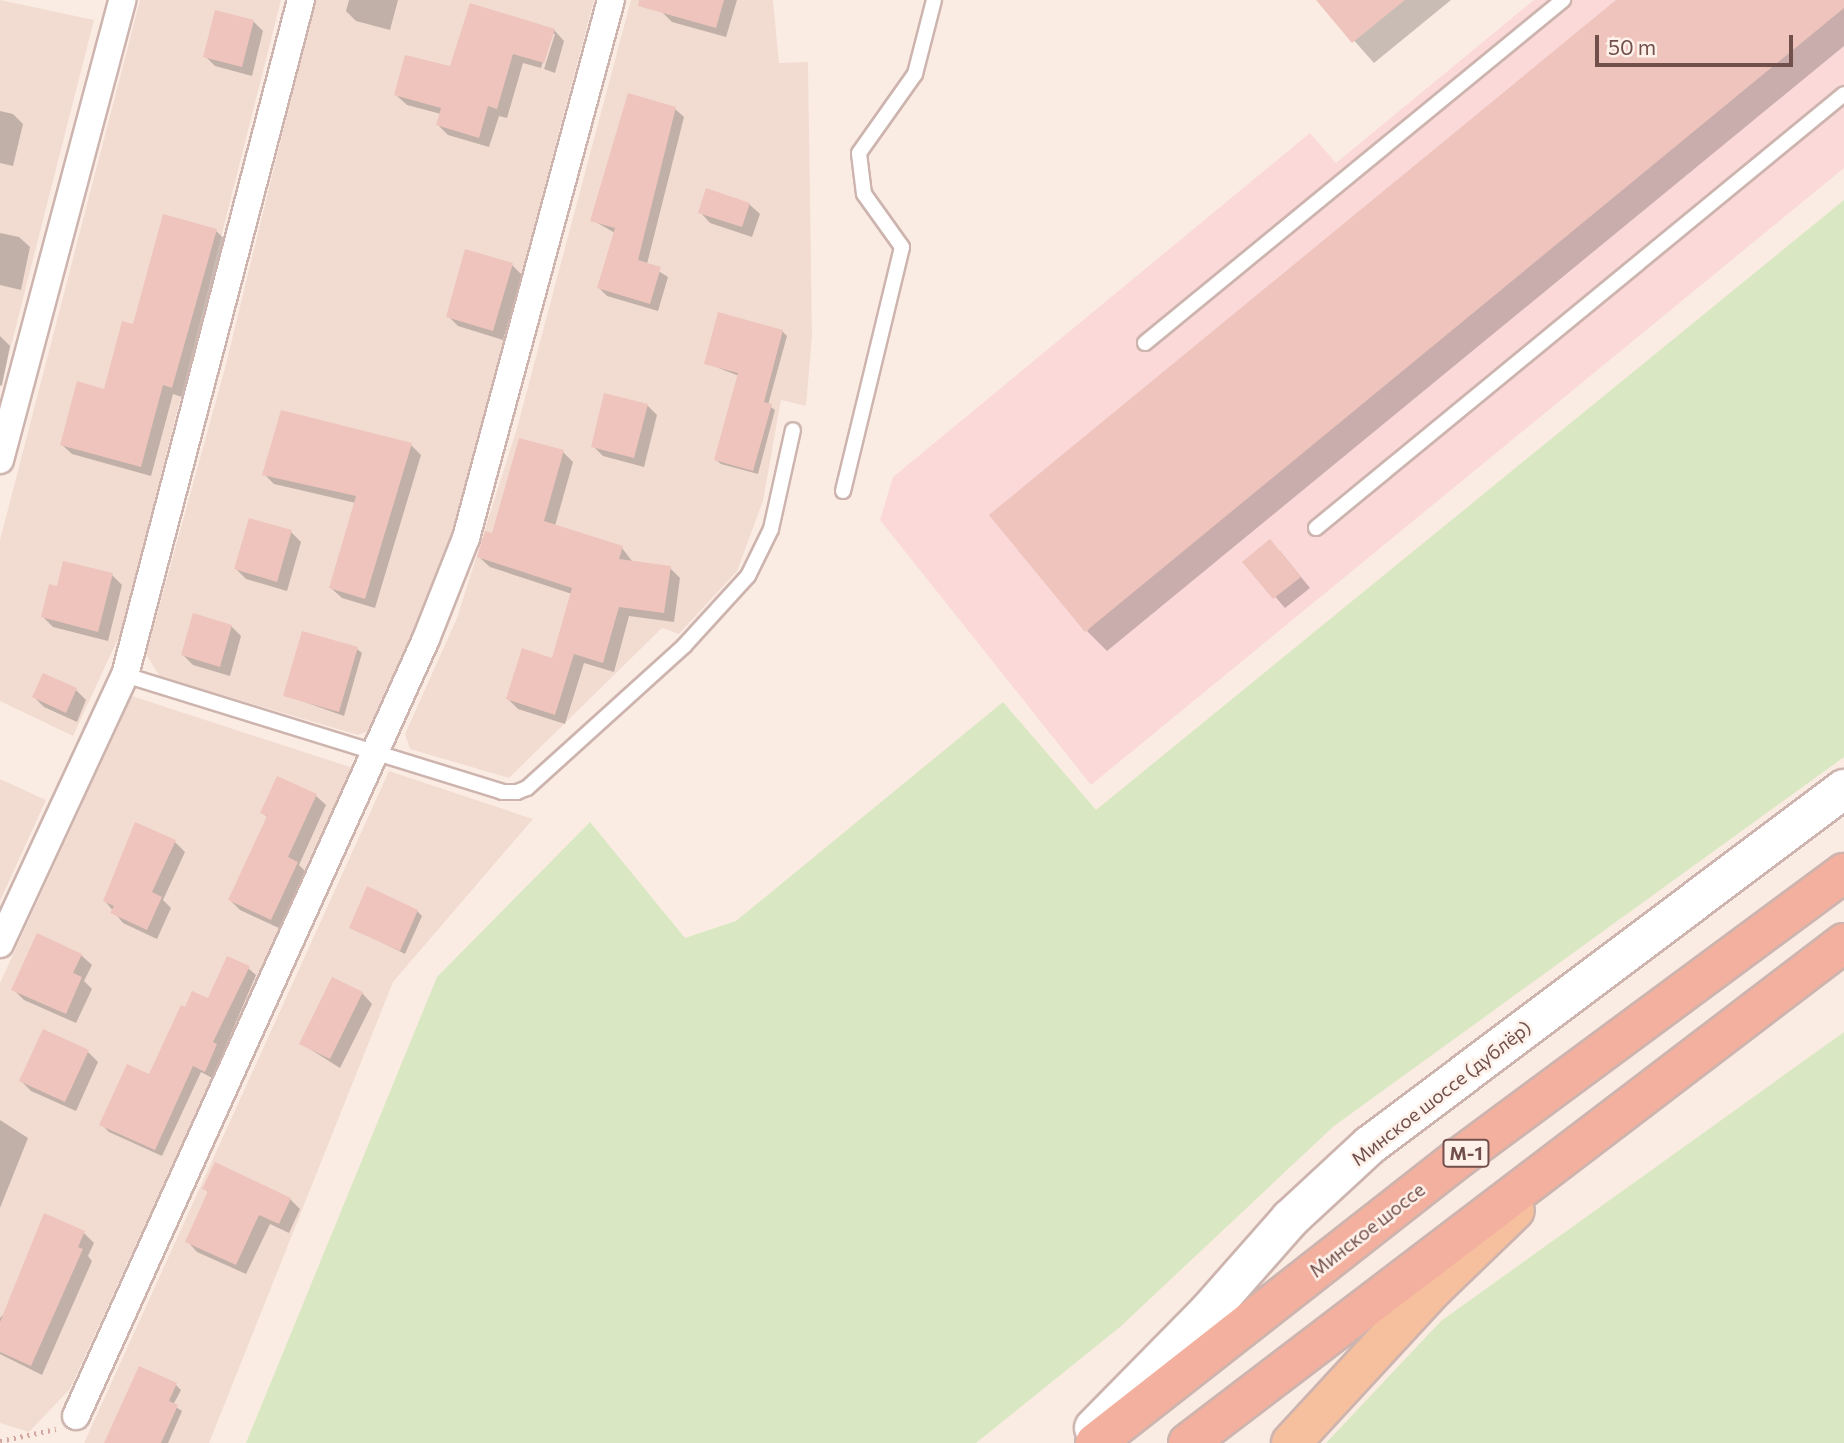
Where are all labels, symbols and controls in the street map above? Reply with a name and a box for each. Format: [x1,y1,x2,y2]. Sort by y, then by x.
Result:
scale bar [1599,21,1797,65]
text: 50 m [1608,34,1656,59]
street label: Минское шоссе (дублёр) [1347,1016,1535,1170]
road number: М-1 [1442,1138,1490,1168]
street label: Минское шоссе [1305,1178,1429,1282]

